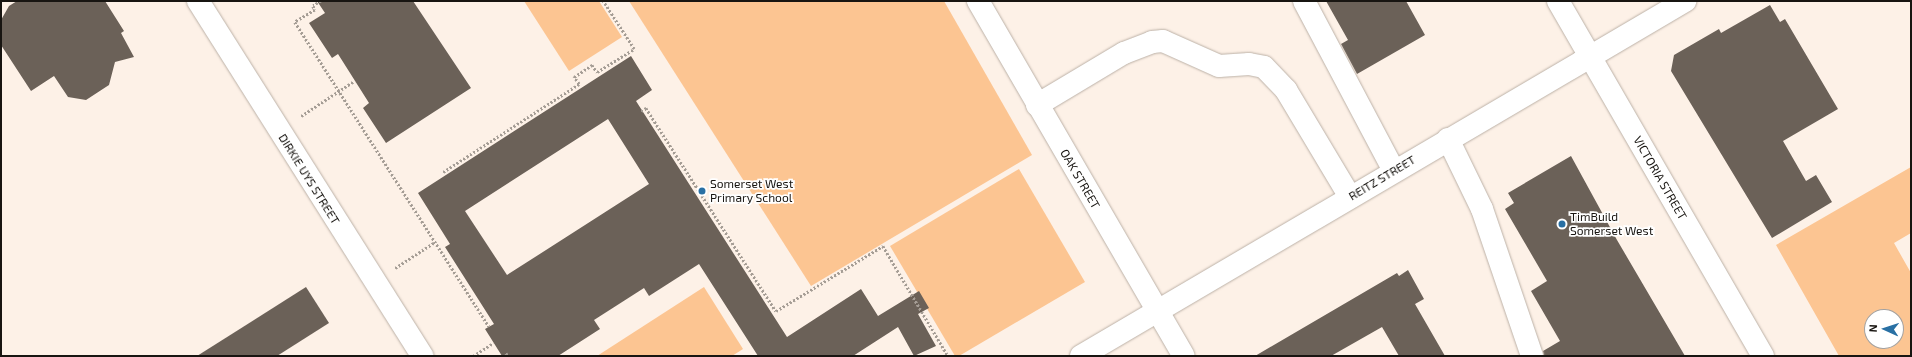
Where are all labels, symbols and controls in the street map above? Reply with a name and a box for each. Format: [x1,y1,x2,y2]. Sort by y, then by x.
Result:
street label: DIRKIE UYS STREET [275,131,343,227]
street label: VICTORIA STREET [1630,134,1690,222]
street label: OAK STREET [1057,147,1103,211]
street label: REITZ STREET [1346,152,1418,204]
place label: Somerset West Primary School [710,177,793,205]
marker: Somerset West Primary School [697,186,707,196]
place label: TimBuild Somerset West [1570,210,1653,238]
marker: TimBuild Somerset West [1557,219,1567,229]
north arrow [1864,309,1904,349]
text: N [1866,324,1879,333]

